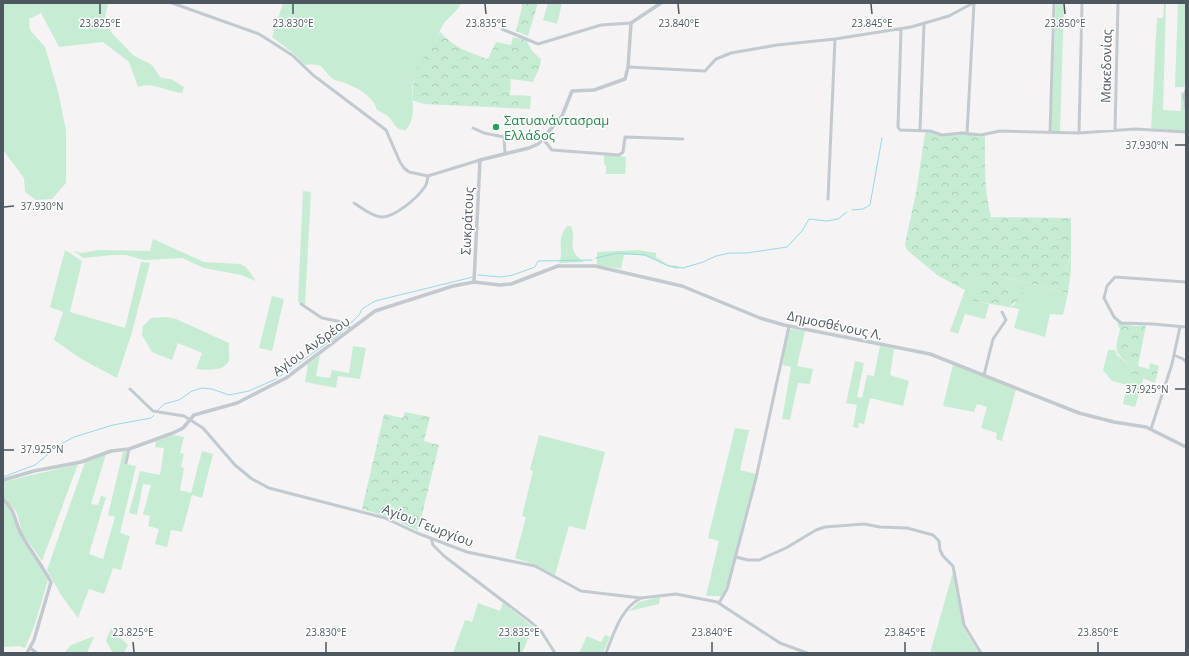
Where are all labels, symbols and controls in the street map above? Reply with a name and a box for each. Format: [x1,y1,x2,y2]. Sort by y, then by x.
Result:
text: 23.825°E [79,16,121,30]
text: 23.830°E [272,16,314,30]
text: 23.835°E [465,16,507,30]
text: 23.840°E [658,16,700,30]
text: 23.845°E [851,16,893,30]
text: 23.850°E [1044,16,1086,30]
street label: Μακεδονίας [1096,29,1116,103]
place label: Σατυανάντασραμ Ελλάδος [504,111,609,144]
marker: Σατυανάντασραμ Ελλάδος [491,122,501,132]
text: 37.930°N [1125,138,1169,152]
street label: Σωκράτους [456,186,478,256]
text: 37.930°N [20,199,64,213]
street label: Δημοσθένους Λ. [786,306,884,344]
street label: Αγίου Ανδρέου [269,312,353,380]
text: 37.925°N [1125,382,1169,396]
text: 37.925°N [20,442,64,456]
street label: Αγίου Γεωργίου [380,499,476,551]
text: 23.825°E [112,625,154,639]
text: 23.830°E [305,625,347,639]
text: 23.835°E [498,625,540,639]
text: 23.840°E [691,625,733,639]
text: 23.845°E [884,625,926,639]
text: 23.850°E [1077,625,1119,639]

